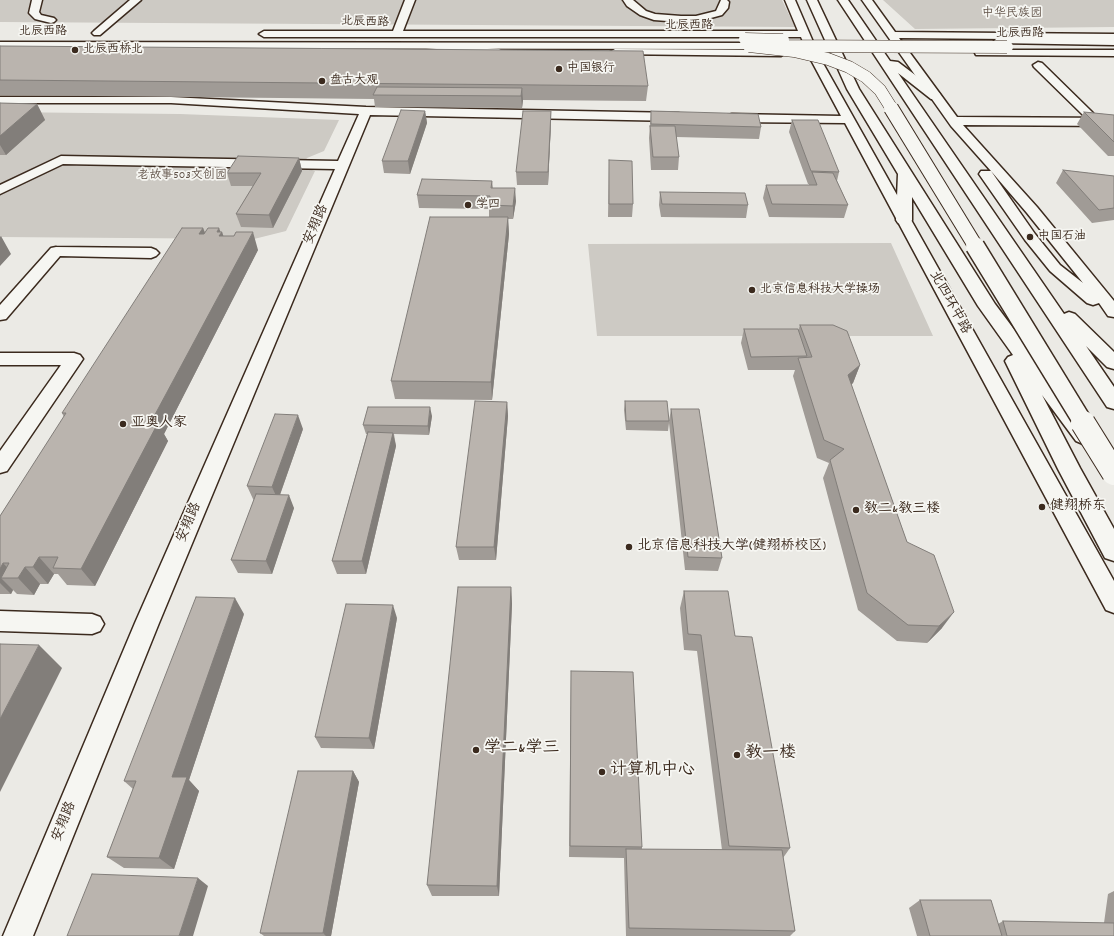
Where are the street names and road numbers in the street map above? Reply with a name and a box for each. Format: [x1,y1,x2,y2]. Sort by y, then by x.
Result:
street label: 北辰西路 [341,15,389,31]
street label: 北辰西路 [665,19,713,33]
street label: 北辰西路 [19,25,67,39]
street label: 北辰西路 [996,27,1044,41]
street label: 安翔路 [301,202,333,248]
street label: 北四环中路 [925,268,973,338]
street label: 安翔路 [174,500,206,546]
street label: 安翔路 [49,799,81,845]

